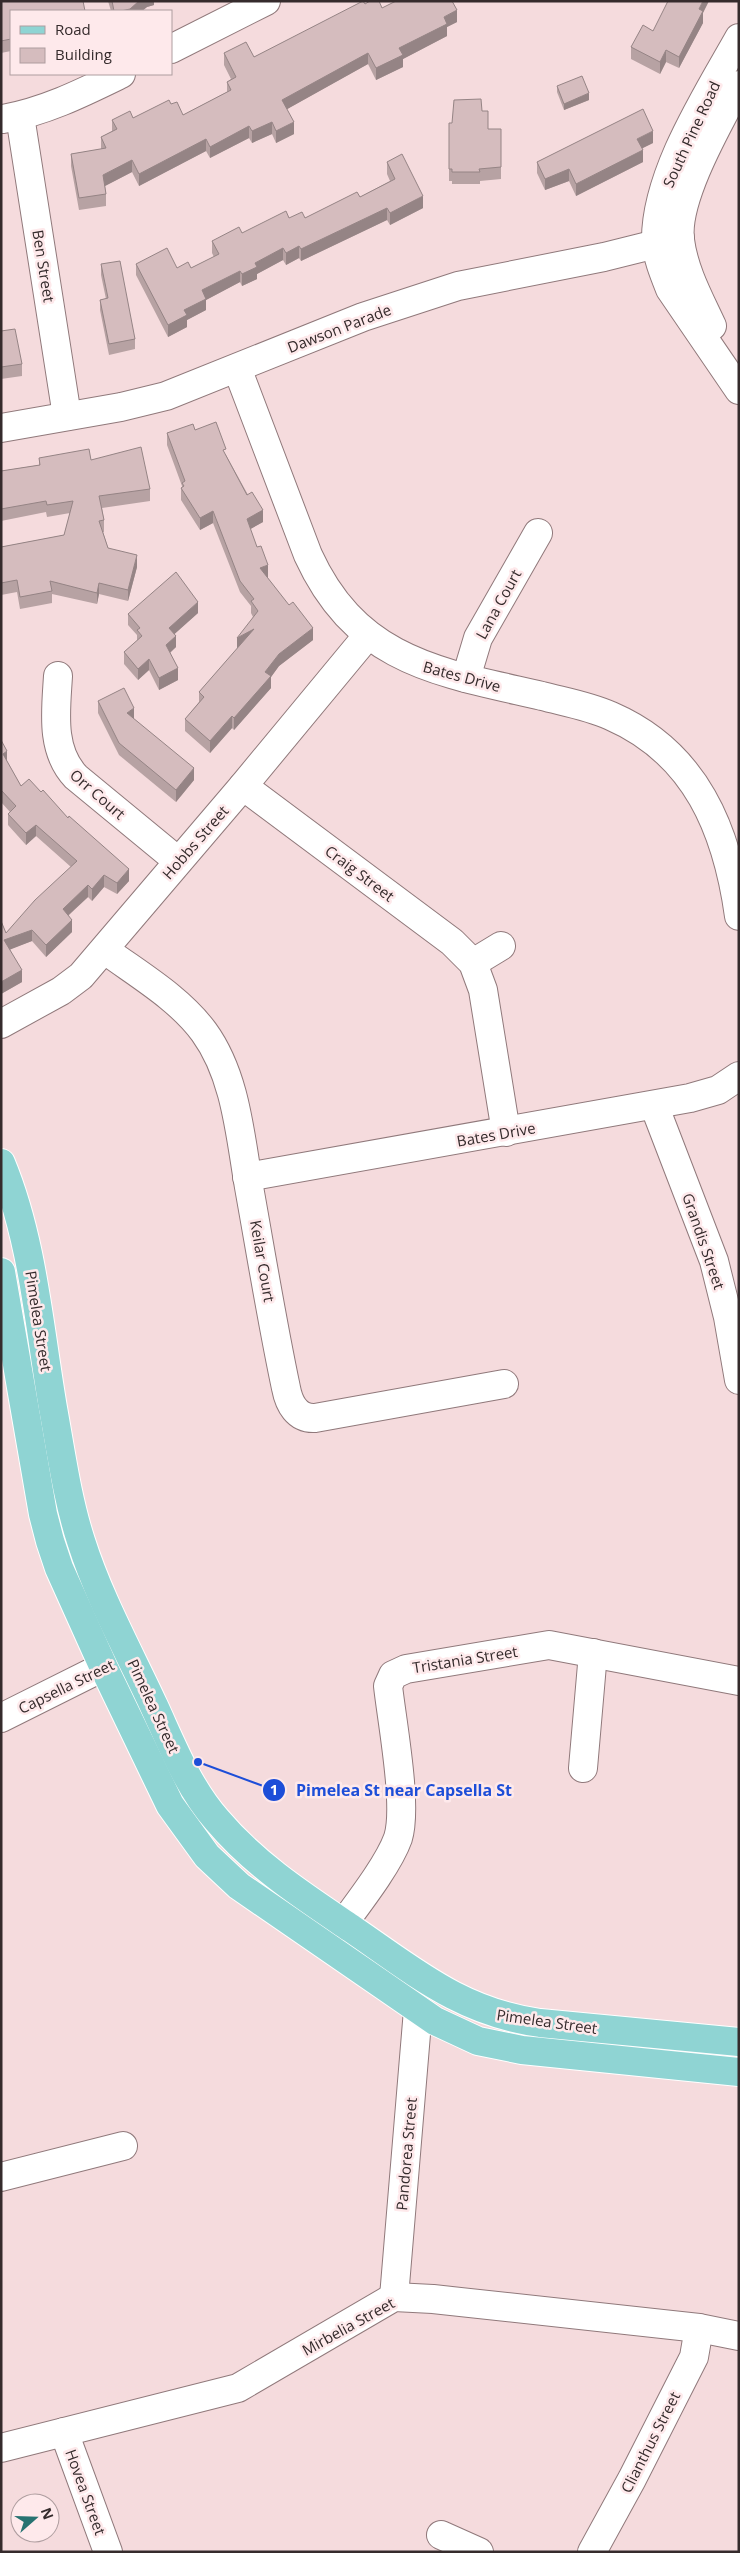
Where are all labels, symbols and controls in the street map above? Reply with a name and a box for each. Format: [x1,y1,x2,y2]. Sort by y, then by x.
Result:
legend [10,10,172,75]
text: Road [55,19,91,39]
text: Building [55,44,112,64]
street label: South Pine Road [658,78,724,190]
street label: Ben Street [28,228,60,304]
street label: Dawson Parade [284,299,394,357]
street label: Lana Court [471,566,525,642]
street label: Bates Drive [421,656,503,696]
street label: Orr Court [66,764,130,824]
street label: Hobbs Street [157,801,233,883]
street label: Craig Street [321,840,399,906]
street label: Bates Drive [455,1117,537,1151]
street label: Grandis Street [678,1190,730,1292]
street label: Keilar Court [246,1219,280,1303]
street label: Pimelea Street [21,1269,57,1373]
street label: Tristania Street [411,1641,519,1677]
street label: Capsella Street [15,1654,117,1718]
street label: Pimelea Street [123,1656,185,1756]
callout: Pimelea St near Capsella St [261,1775,522,1806]
text: 1 [270,1779,278,1799]
text: Pimelea St near Capsella St [296,1779,512,1801]
street label: Pimelea Street [495,2004,599,2038]
street label: Pandorea Street [391,2097,421,2211]
street label: Mirbelia Street [298,2292,398,2360]
street label: Clianthus Street [616,2388,684,2496]
street label: Hovea Street [61,2446,111,2538]
north arrow [10,2493,60,2543]
text: N [37,2505,59,2522]

